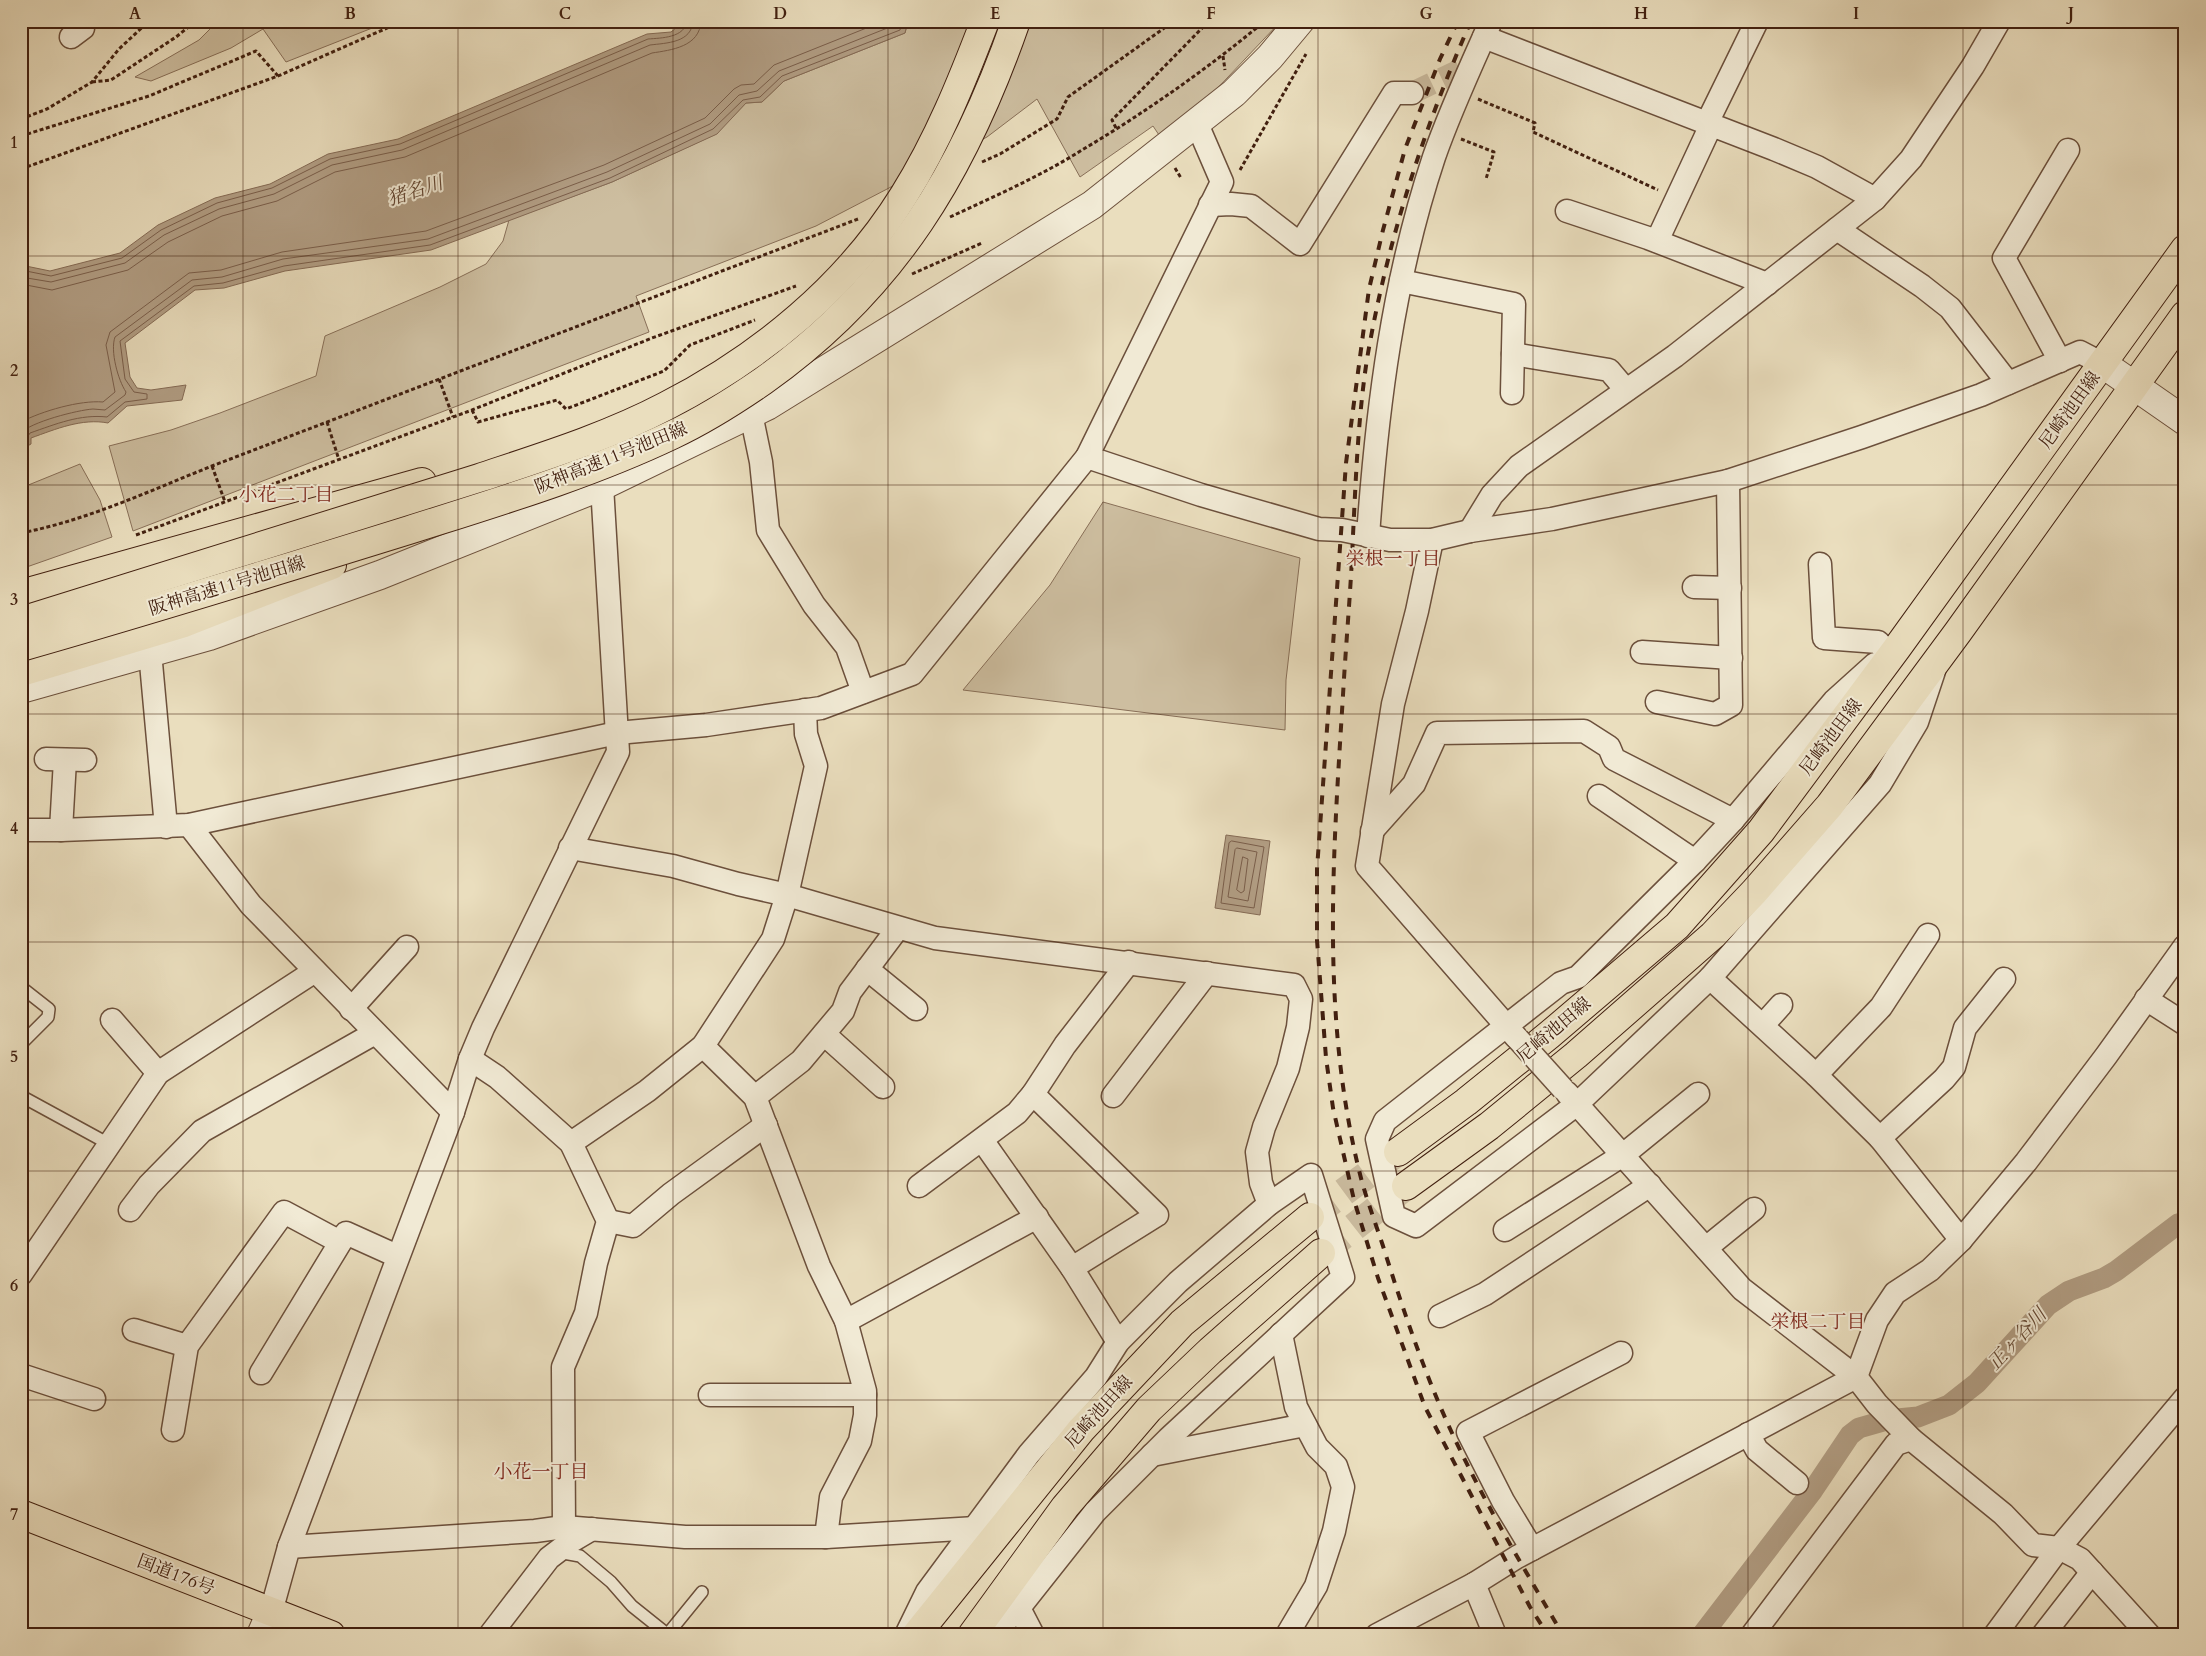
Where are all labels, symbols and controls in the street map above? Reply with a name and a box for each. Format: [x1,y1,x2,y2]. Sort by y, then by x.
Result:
text: A [129,3,141,25]
text: B [344,3,356,25]
text: C [559,3,571,25]
text: D [773,3,787,25]
text: E [990,3,1000,25]
text: F [1206,3,1216,25]
text: G [1419,3,1433,25]
text: H [1634,3,1648,25]
text: I [1853,3,1859,25]
text: J [2066,3,2074,25]
text: 1 [10,132,18,154]
water label: 猪名川 [384,169,448,212]
text: 2 [10,360,18,382]
street label: 尼崎池田線 [2033,366,2107,454]
street label: 阪神高速11号池田線 [531,416,691,500]
district label: 小花二丁目 [238,482,334,508]
district label: 栄根一丁目 [1345,546,1441,572]
street label: 阪神高速11号池田線 [146,550,308,622]
text: 3 [10,589,18,611]
street label: 尼崎池田線 [1794,694,1868,780]
text: 4 [10,818,18,840]
street label: 尼崎池田線 [1511,991,1597,1069]
text: 5 [10,1046,18,1068]
text: 6 [10,1275,18,1297]
water label: 正ヶ谷川 [1982,1301,2054,1376]
district label: 栄根二丁目 [1770,1309,1866,1335]
street label: 尼崎池田線 [1060,1370,1138,1454]
district label: 小花一丁目 [493,1459,589,1485]
text: 7 [10,1504,18,1526]
street label: 国道176号 [133,1549,219,1601]

